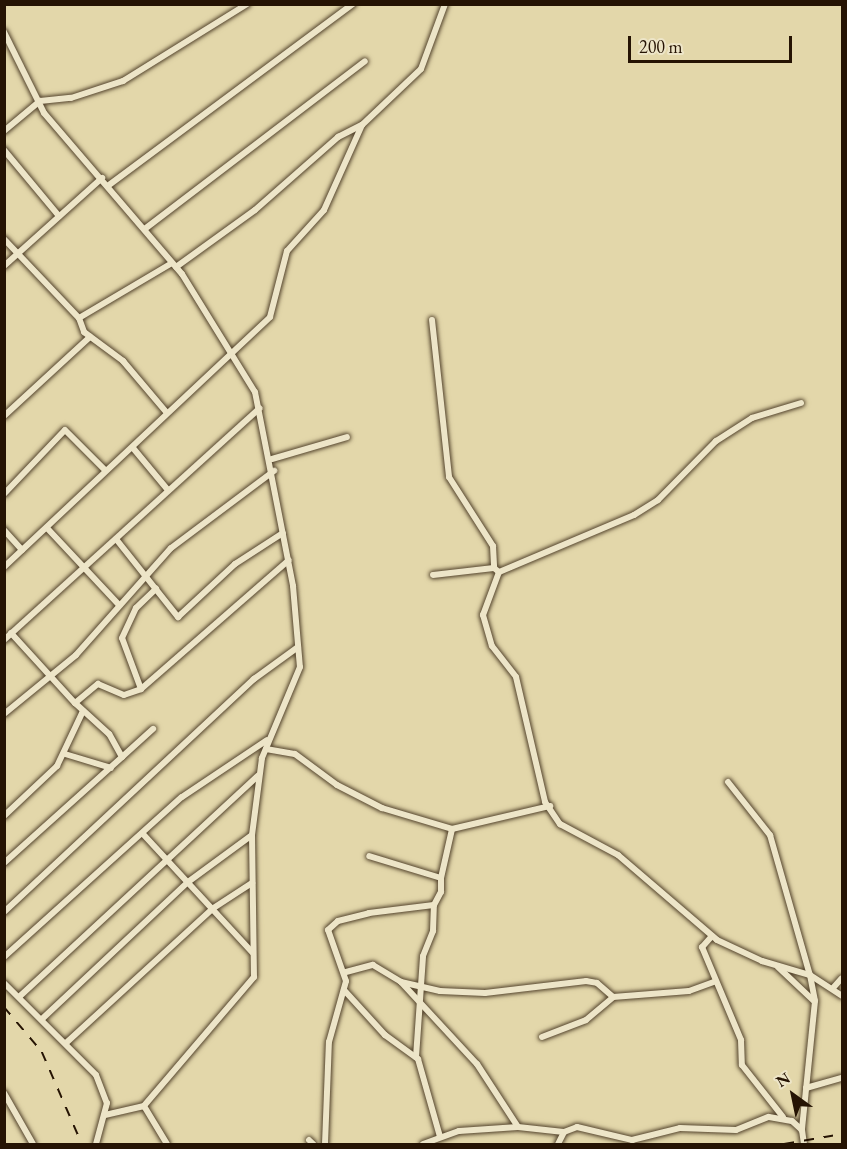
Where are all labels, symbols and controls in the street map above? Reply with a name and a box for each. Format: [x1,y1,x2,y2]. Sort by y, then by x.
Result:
scale bar [631,24,794,62]
text: 200 m [639,35,683,58]
north arrow [763,1065,823,1125]
text: N [772,1067,794,1092]

